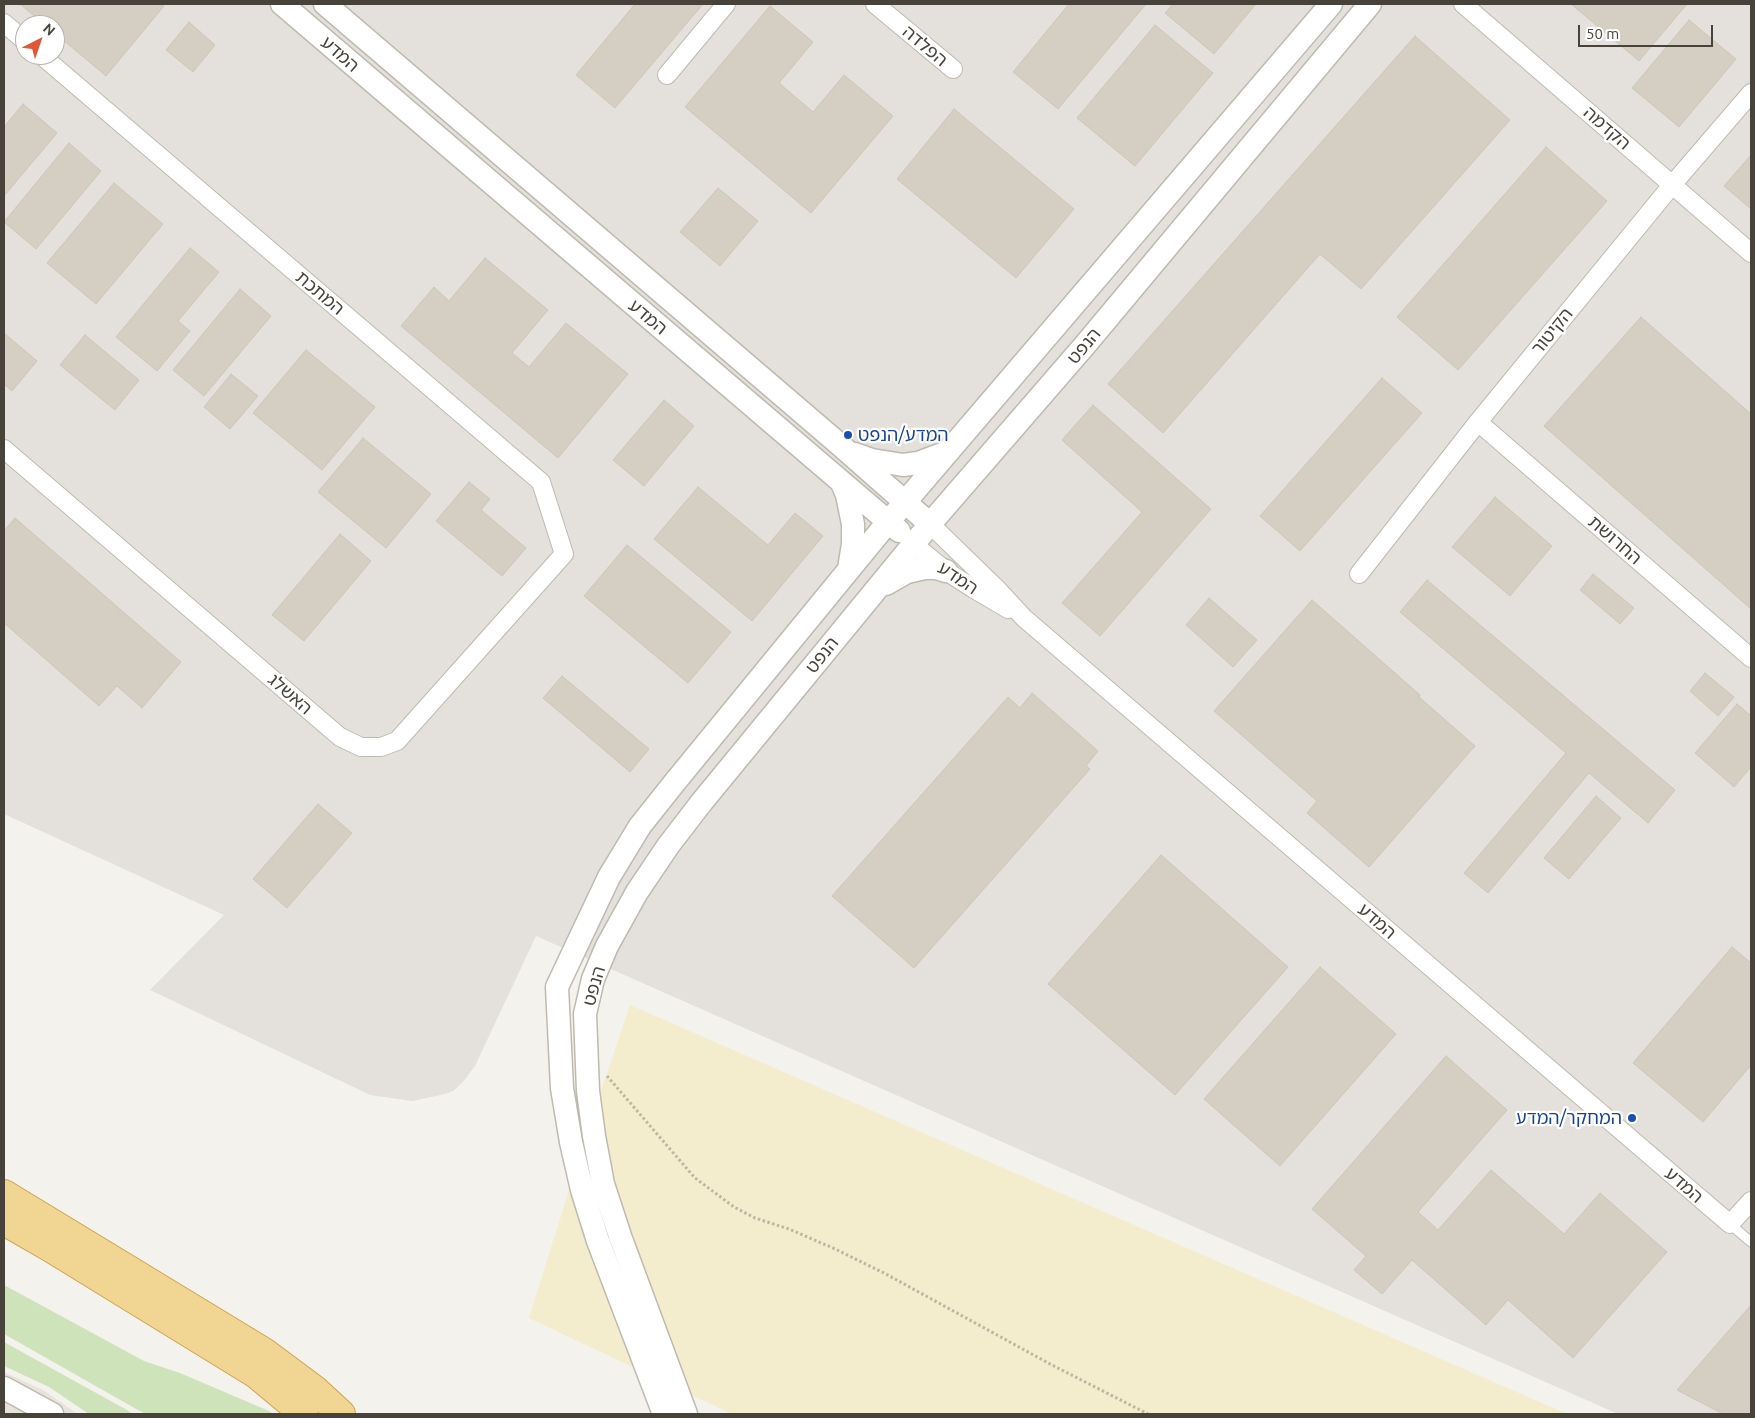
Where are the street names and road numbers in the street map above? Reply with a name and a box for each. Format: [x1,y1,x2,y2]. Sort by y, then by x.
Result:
street label: הפלדה [898,21,952,71]
street label: המדע [316,32,364,76]
street label: הקדמה [1579,102,1635,154]
street label: המתכת [291,266,349,320]
street label: המדע [624,295,672,339]
street label: הקיטור [1527,303,1577,359]
street label: הנפט [1063,324,1105,368]
street label: החרושת [1584,511,1646,569]
street label: המדע [934,557,982,599]
street label: הנפט [801,633,843,677]
street label: האשלג [263,669,317,719]
street label: המדע [1353,899,1401,943]
street label: הנפט [578,964,610,1008]
street label: המדע [1660,1163,1708,1207]

